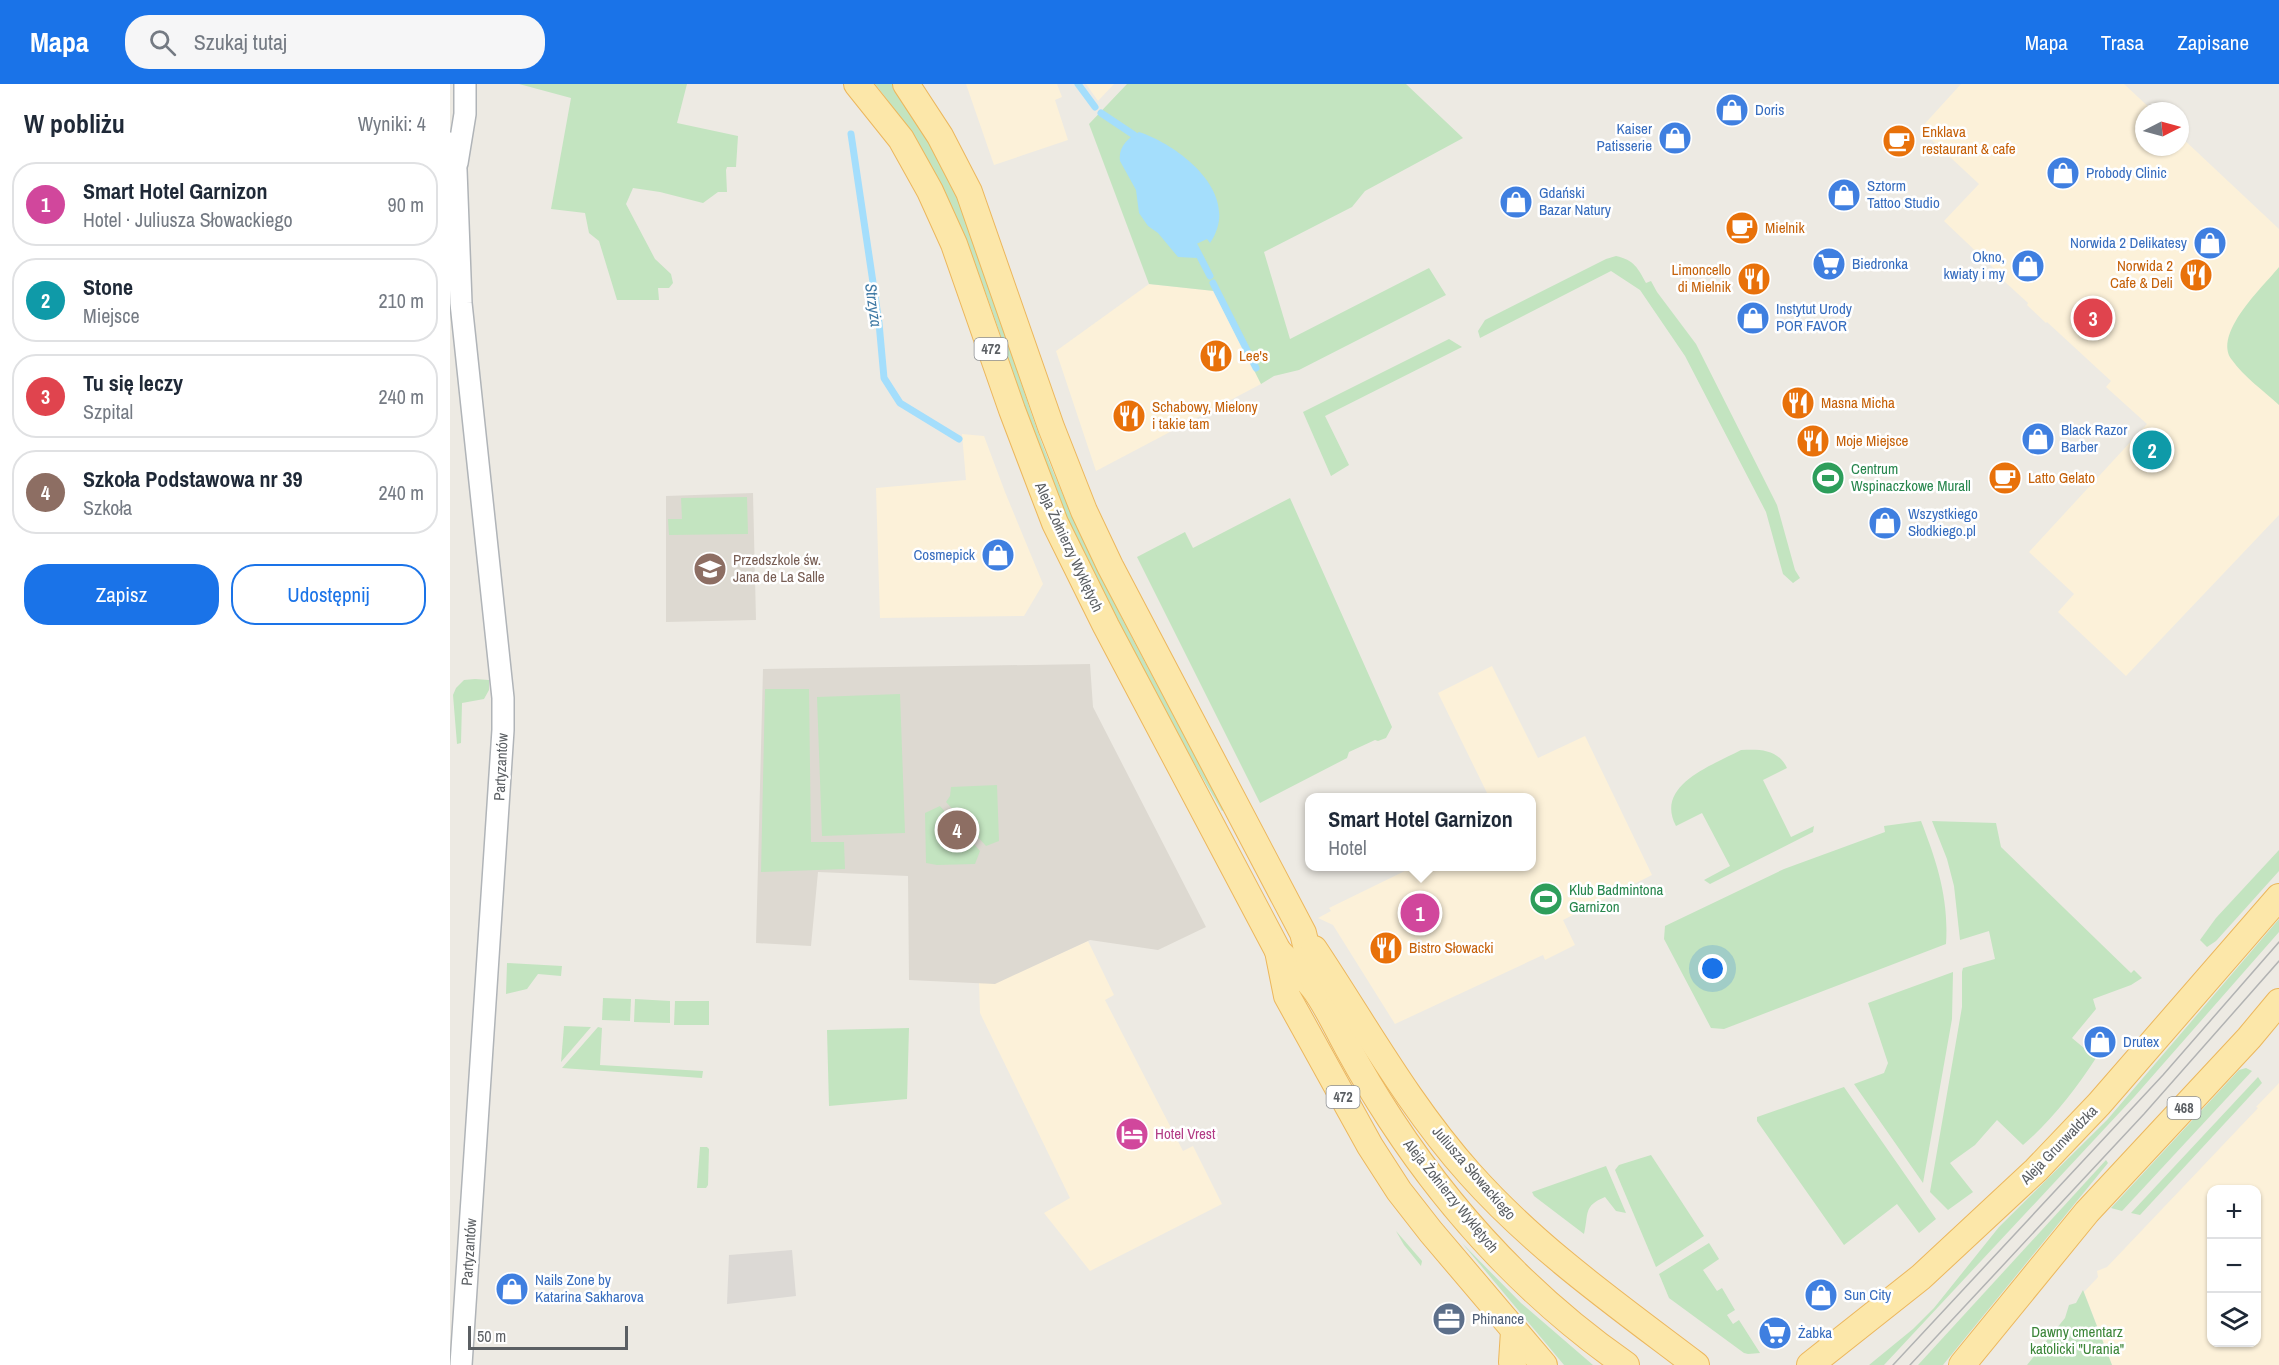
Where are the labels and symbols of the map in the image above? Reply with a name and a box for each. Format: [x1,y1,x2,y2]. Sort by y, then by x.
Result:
shop icon: Doris [1714,92,1750,128]
place label: Doris [1755,99,1784,120]
north arrow [2135,102,2189,156]
place label: Kaiser Patisserie [1597,118,1652,156]
shop icon: Kaiser Patisserie [1657,120,1693,156]
place label: Enklava restaurant & cafe [1922,121,2016,159]
cafe icon: Enklava restaurant & cafe [1881,123,1917,159]
shop icon: Probody Clinic [2045,155,2081,191]
place label: Probody Clinic [2086,162,2167,183]
place label: Sztorm Tattoo Studio [1867,175,1940,213]
shop icon: Sztorm Tattoo Studio [1826,177,1862,213]
place label: Gdański Bazar Natury [1539,182,1612,220]
shop icon: Gdański Bazar Natury [1498,184,1534,220]
cafe icon: Mielnik [1724,210,1760,246]
place label: Mielnik [1765,217,1805,238]
shop icon: Norwida 2 Delikatesy [2192,225,2228,261]
place label: Norwida 2 Delikatesy [2070,232,2188,253]
supermarket icon: Biedronka [1811,246,1847,282]
place label: Okno, kwiaty i my [1943,246,2006,284]
shop icon: Okno, kwiaty i my [2010,248,2046,284]
place label: Biedronka [1852,253,1908,274]
place label: Norwida 2 Cafe & Deli [2110,255,2173,293]
restaurant icon: Norwida 2 Cafe & Deli [2178,257,2214,293]
place label: Limoncello di Mielnik [1672,259,1732,297]
restaurant icon: Limoncello di Mielnik [1736,261,1772,297]
water label: Strzyża [860,282,888,328]
pin: 3 [2074,296,2112,340]
place label: Instytut Urody POR FAVOR [1776,298,1853,336]
shop icon: Instytut Urody POR FAVOR [1735,300,1771,336]
road number: 472 [974,338,1008,360]
restaurant icon: Lee's [1198,338,1234,374]
place label: Lee's [1239,345,1268,366]
restaurant icon: Masna Micha [1780,385,1816,421]
place label: Masna Micha [1821,392,1895,413]
place label: Schabowy, Mielony i takie tam [1152,396,1259,434]
restaurant icon: Schabowy, Mielony i takie tam [1111,398,1147,434]
place label: Black Razor Barber [2061,419,2127,457]
shop icon: Black Razor Barber [2020,421,2056,457]
restaurant icon: Moje Miejsce [1795,423,1831,459]
pin: 2 [2132,428,2172,472]
place label: Moje Miejsce [1836,430,1909,451]
place label: Centrum Wspinaczkowe Murall [1851,458,1971,496]
sports icon: Centrum Wspinaczkowe Murall [1810,460,1846,496]
cafe icon: Latto Gelato [1987,460,2023,496]
place label: Latto Gelato [2028,467,2095,488]
street label: Aleja Żołnierzy Wyklętych [1030,478,1109,615]
place label: Wszystkiego Słodkiego.pl [1908,503,1978,541]
shop icon: Wszystkiego Słodkiego.pl [1867,505,1903,541]
shop icon: Cosmepick [980,537,1016,573]
place label: Cosmepick [913,544,976,565]
place label: Przedszkole św. Jana de La Salle [733,549,825,587]
school or university icon: Przedszkole św. Jana de La Salle [692,551,728,587]
street label: Partyzantów [488,733,513,801]
pin: 4 [938,808,976,852]
place label: Klub Badmintona Garnizon [1569,879,1664,917]
sports icon: Klub Badmintona Garnizon [1528,881,1564,917]
pin: 1 [1400,890,1440,936]
restaurant icon: Bistro Słowacki [1368,930,1404,966]
place label: Bistro Słowacki [1409,937,1494,958]
your location [1698,954,1727,983]
shop icon: Drutex [2082,1024,2118,1060]
place label: Drutex [2123,1031,2160,1052]
road number: 472 [1326,1086,1360,1108]
road number: 468 [2168,1097,2200,1119]
street label: Aleja Grunwaldzka [2015,1100,2102,1190]
hotel icon: Hotel Vrest [1114,1116,1150,1152]
street label: Juliusza Słowackiego [1428,1121,1521,1224]
place label: Hotel Vrest [1155,1123,1216,1144]
street label: Aleja Żołnierzy Wyklętych [1398,1134,1504,1257]
street label: Partyzantów [456,1217,481,1286]
place label: Nails Zone by Katarina Sakharova [535,1269,644,1307]
shop icon: Nails Zone by Katarina Sakharova [494,1271,530,1307]
shop icon: Sun City [1803,1277,1839,1313]
place label: Sun City [1844,1284,1892,1305]
office icon: Phinance [1431,1301,1467,1337]
place label: Phinance [1472,1308,1524,1329]
supermarket icon: Żabka [1757,1315,1793,1351]
park label: Dawny cmentarz katolicki "Urania" [2030,1321,2124,1359]
place label: Żabka [1798,1322,1832,1343]
scale bar [468,1323,628,1350]

